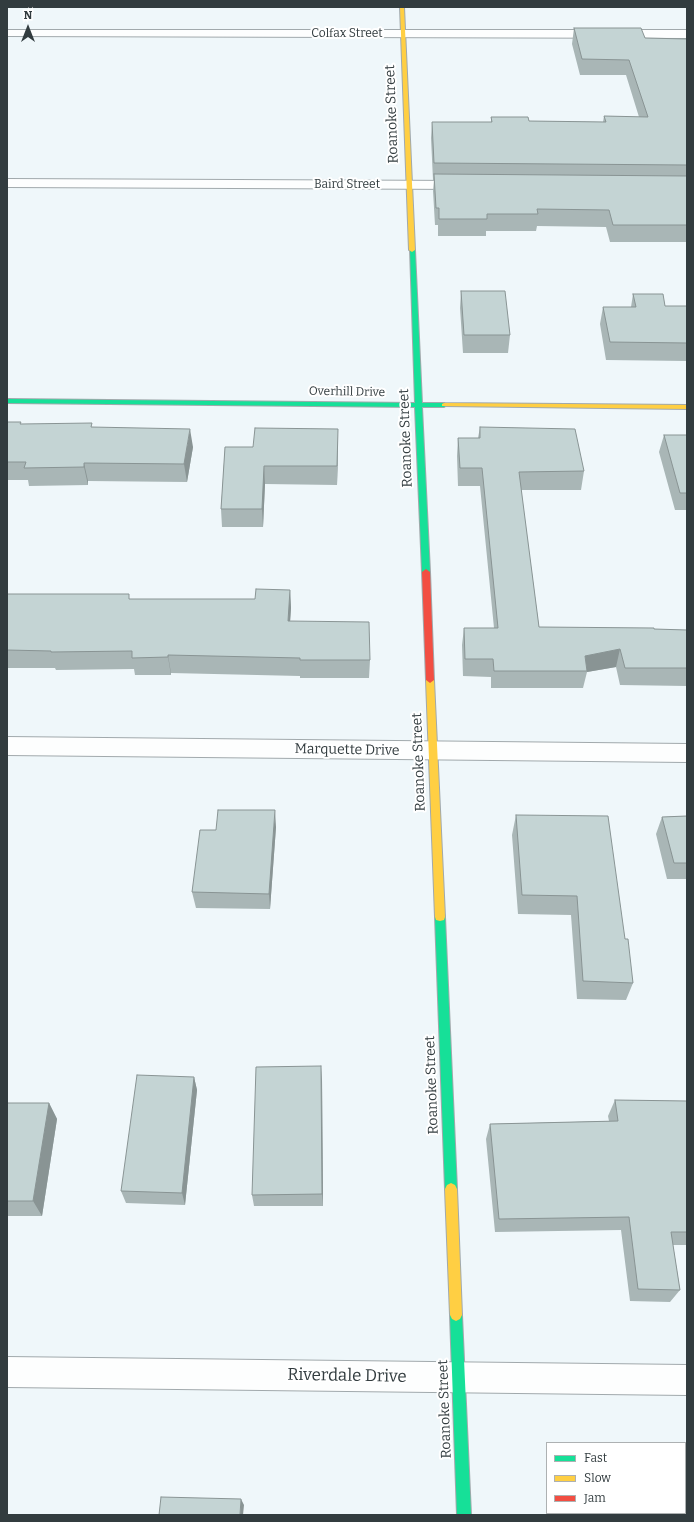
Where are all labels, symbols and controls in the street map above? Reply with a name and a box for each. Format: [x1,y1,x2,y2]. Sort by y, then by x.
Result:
north arrow [8,8,48,48]
text: N [24,9,32,22]
street label: Colfax Street [311,27,383,41]
street label: Roanoke Street [382,64,402,164]
street label: Baird Street [314,178,380,192]
street label: Overhill Drive [309,384,385,400]
street label: Roanoke Street [396,388,416,488]
street label: Roanoke Street [409,712,429,812]
street label: Marquette Drive [294,741,400,759]
street label: Roanoke Street [422,1035,442,1135]
street label: Roanoke Street [435,1359,455,1459]
street label: Riverdale Drive [287,1365,407,1387]
legend [546,1442,686,1514]
text: Fast [584,1451,607,1465]
text: Slow [584,1471,611,1485]
text: Jam [584,1491,606,1505]

